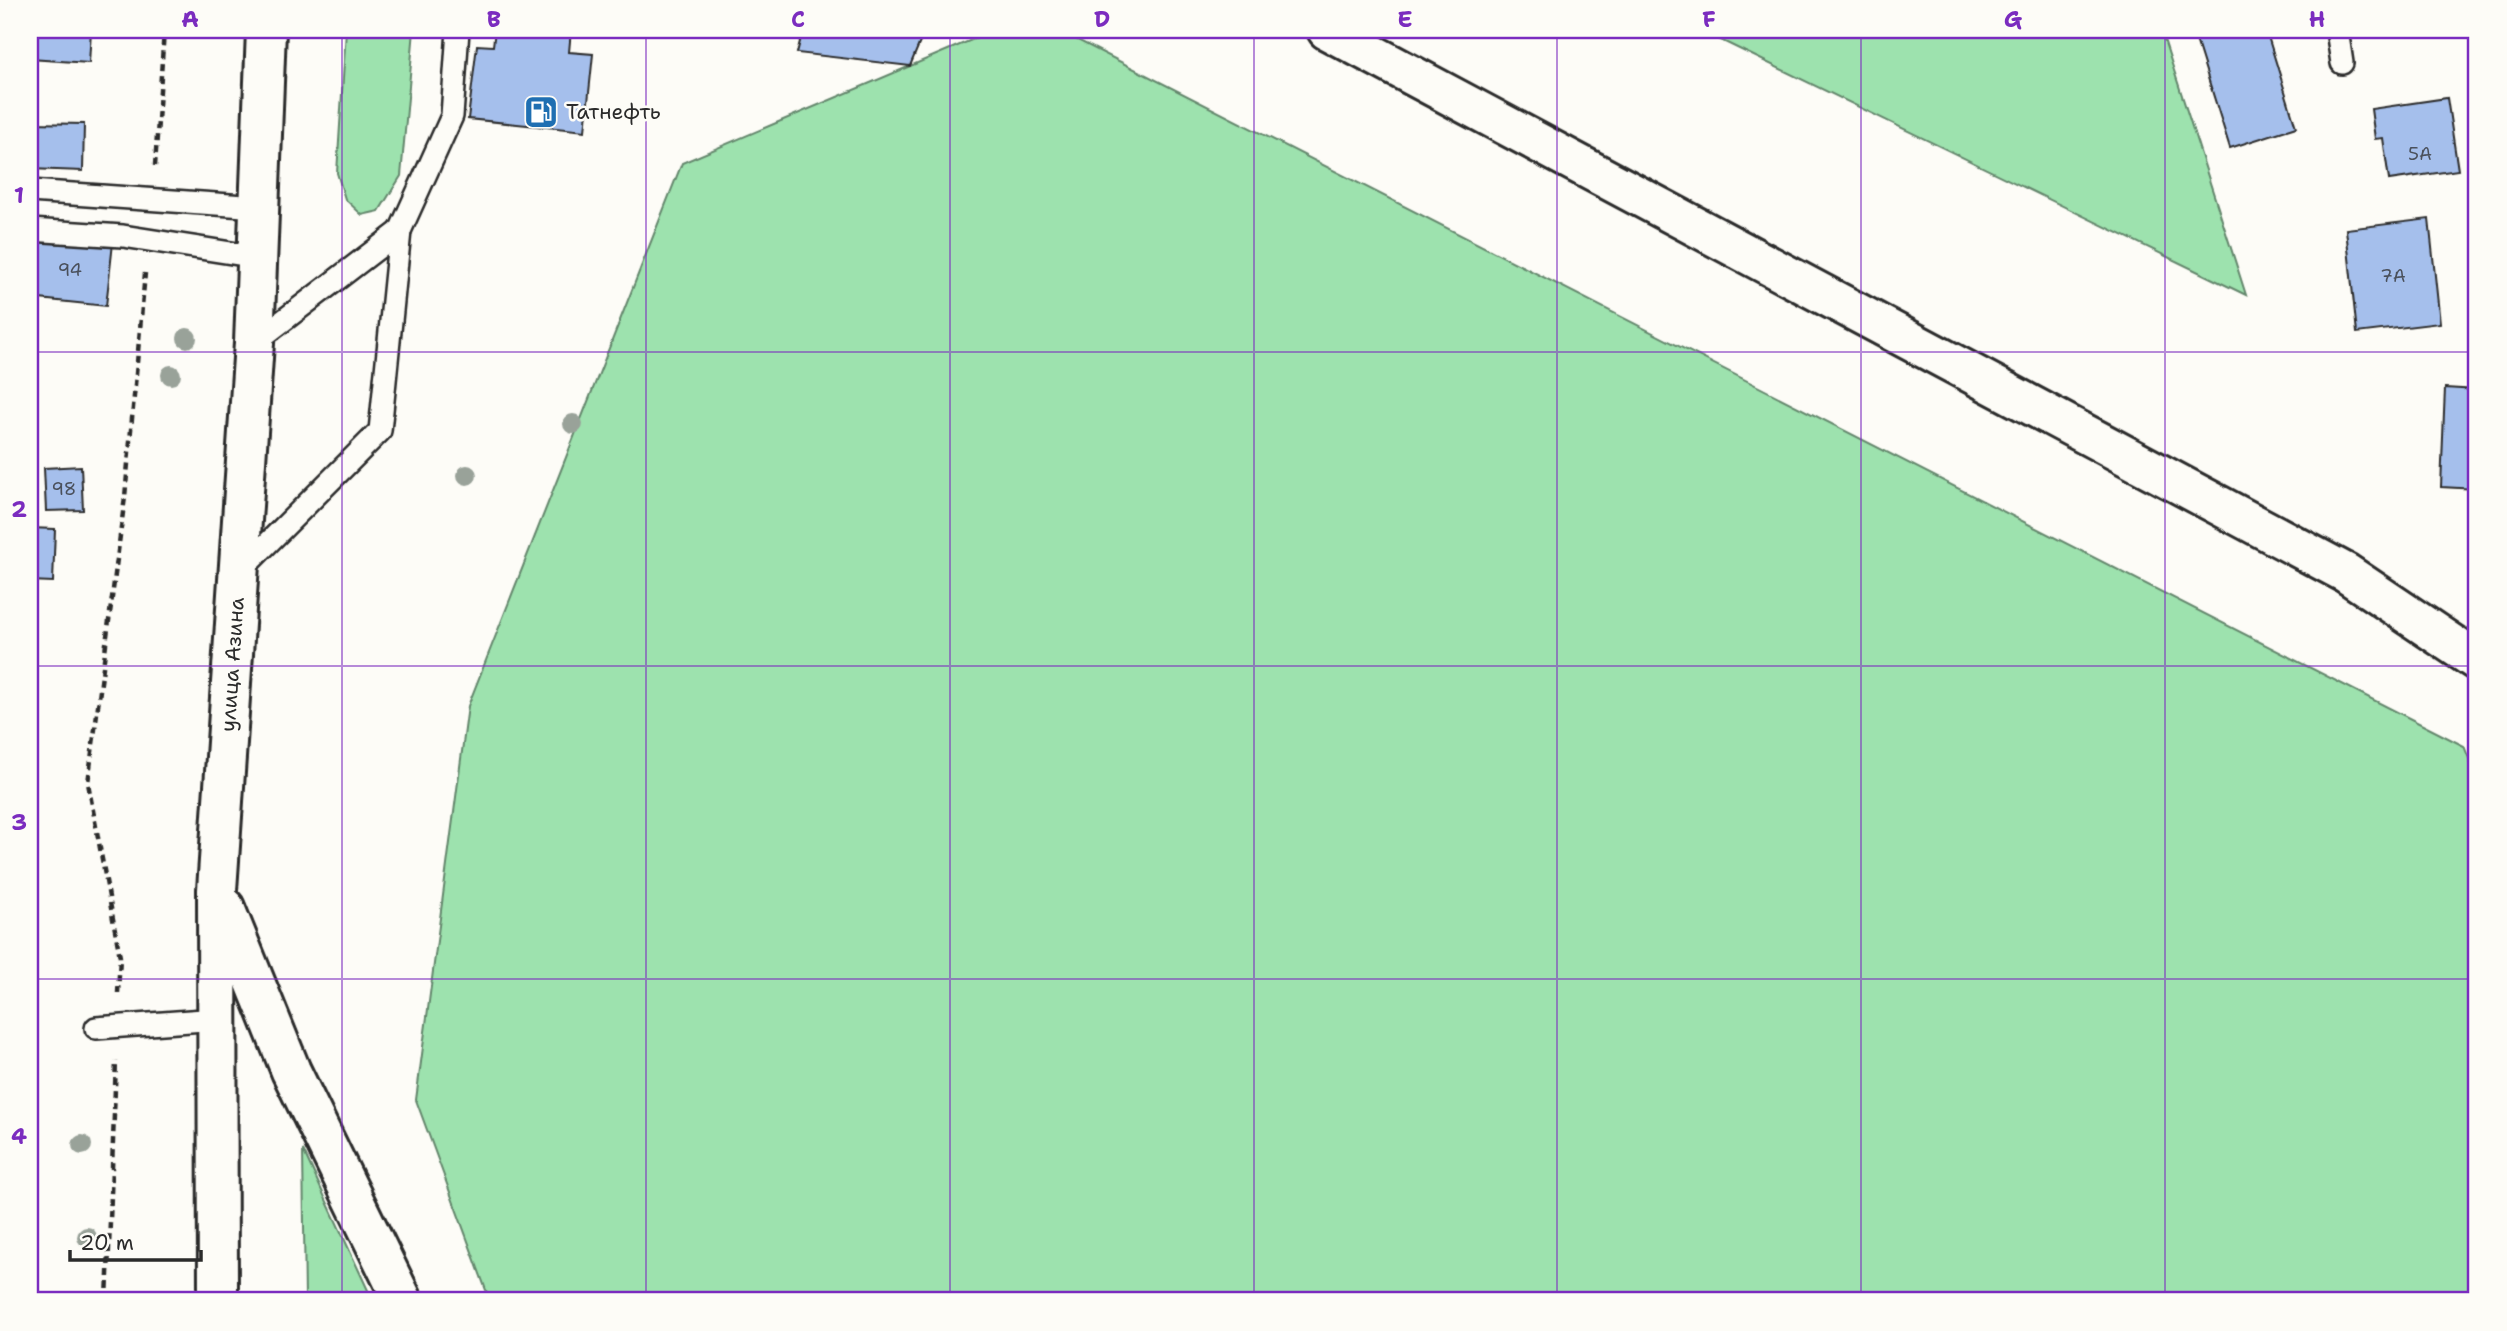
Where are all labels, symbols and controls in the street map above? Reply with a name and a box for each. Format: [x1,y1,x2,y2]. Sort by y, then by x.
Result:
text: A [181,4,199,34]
text: B [487,4,501,34]
text: C [791,4,805,34]
text: D [1094,4,1110,34]
text: E [1397,4,1413,34]
text: F [1702,4,1716,34]
text: G [2004,4,2023,34]
text: H [2309,4,2325,34]
fuel station icon: Татнефть [522,93,560,131]
place label: Татнефть [566,98,661,126]
house number: 5А [2408,142,2432,166]
text: 1 [14,180,24,210]
house number: 94 [58,258,82,282]
house number: 7А [2380,264,2406,288]
house number: 98 [52,477,76,501]
text: 2 [11,494,27,524]
street label: улица Азина [214,596,251,733]
text: 3 [11,807,27,837]
text: 4 [11,1121,27,1151]
scale bar [70,1219,201,1263]
text: 20 m [80,1229,134,1257]

